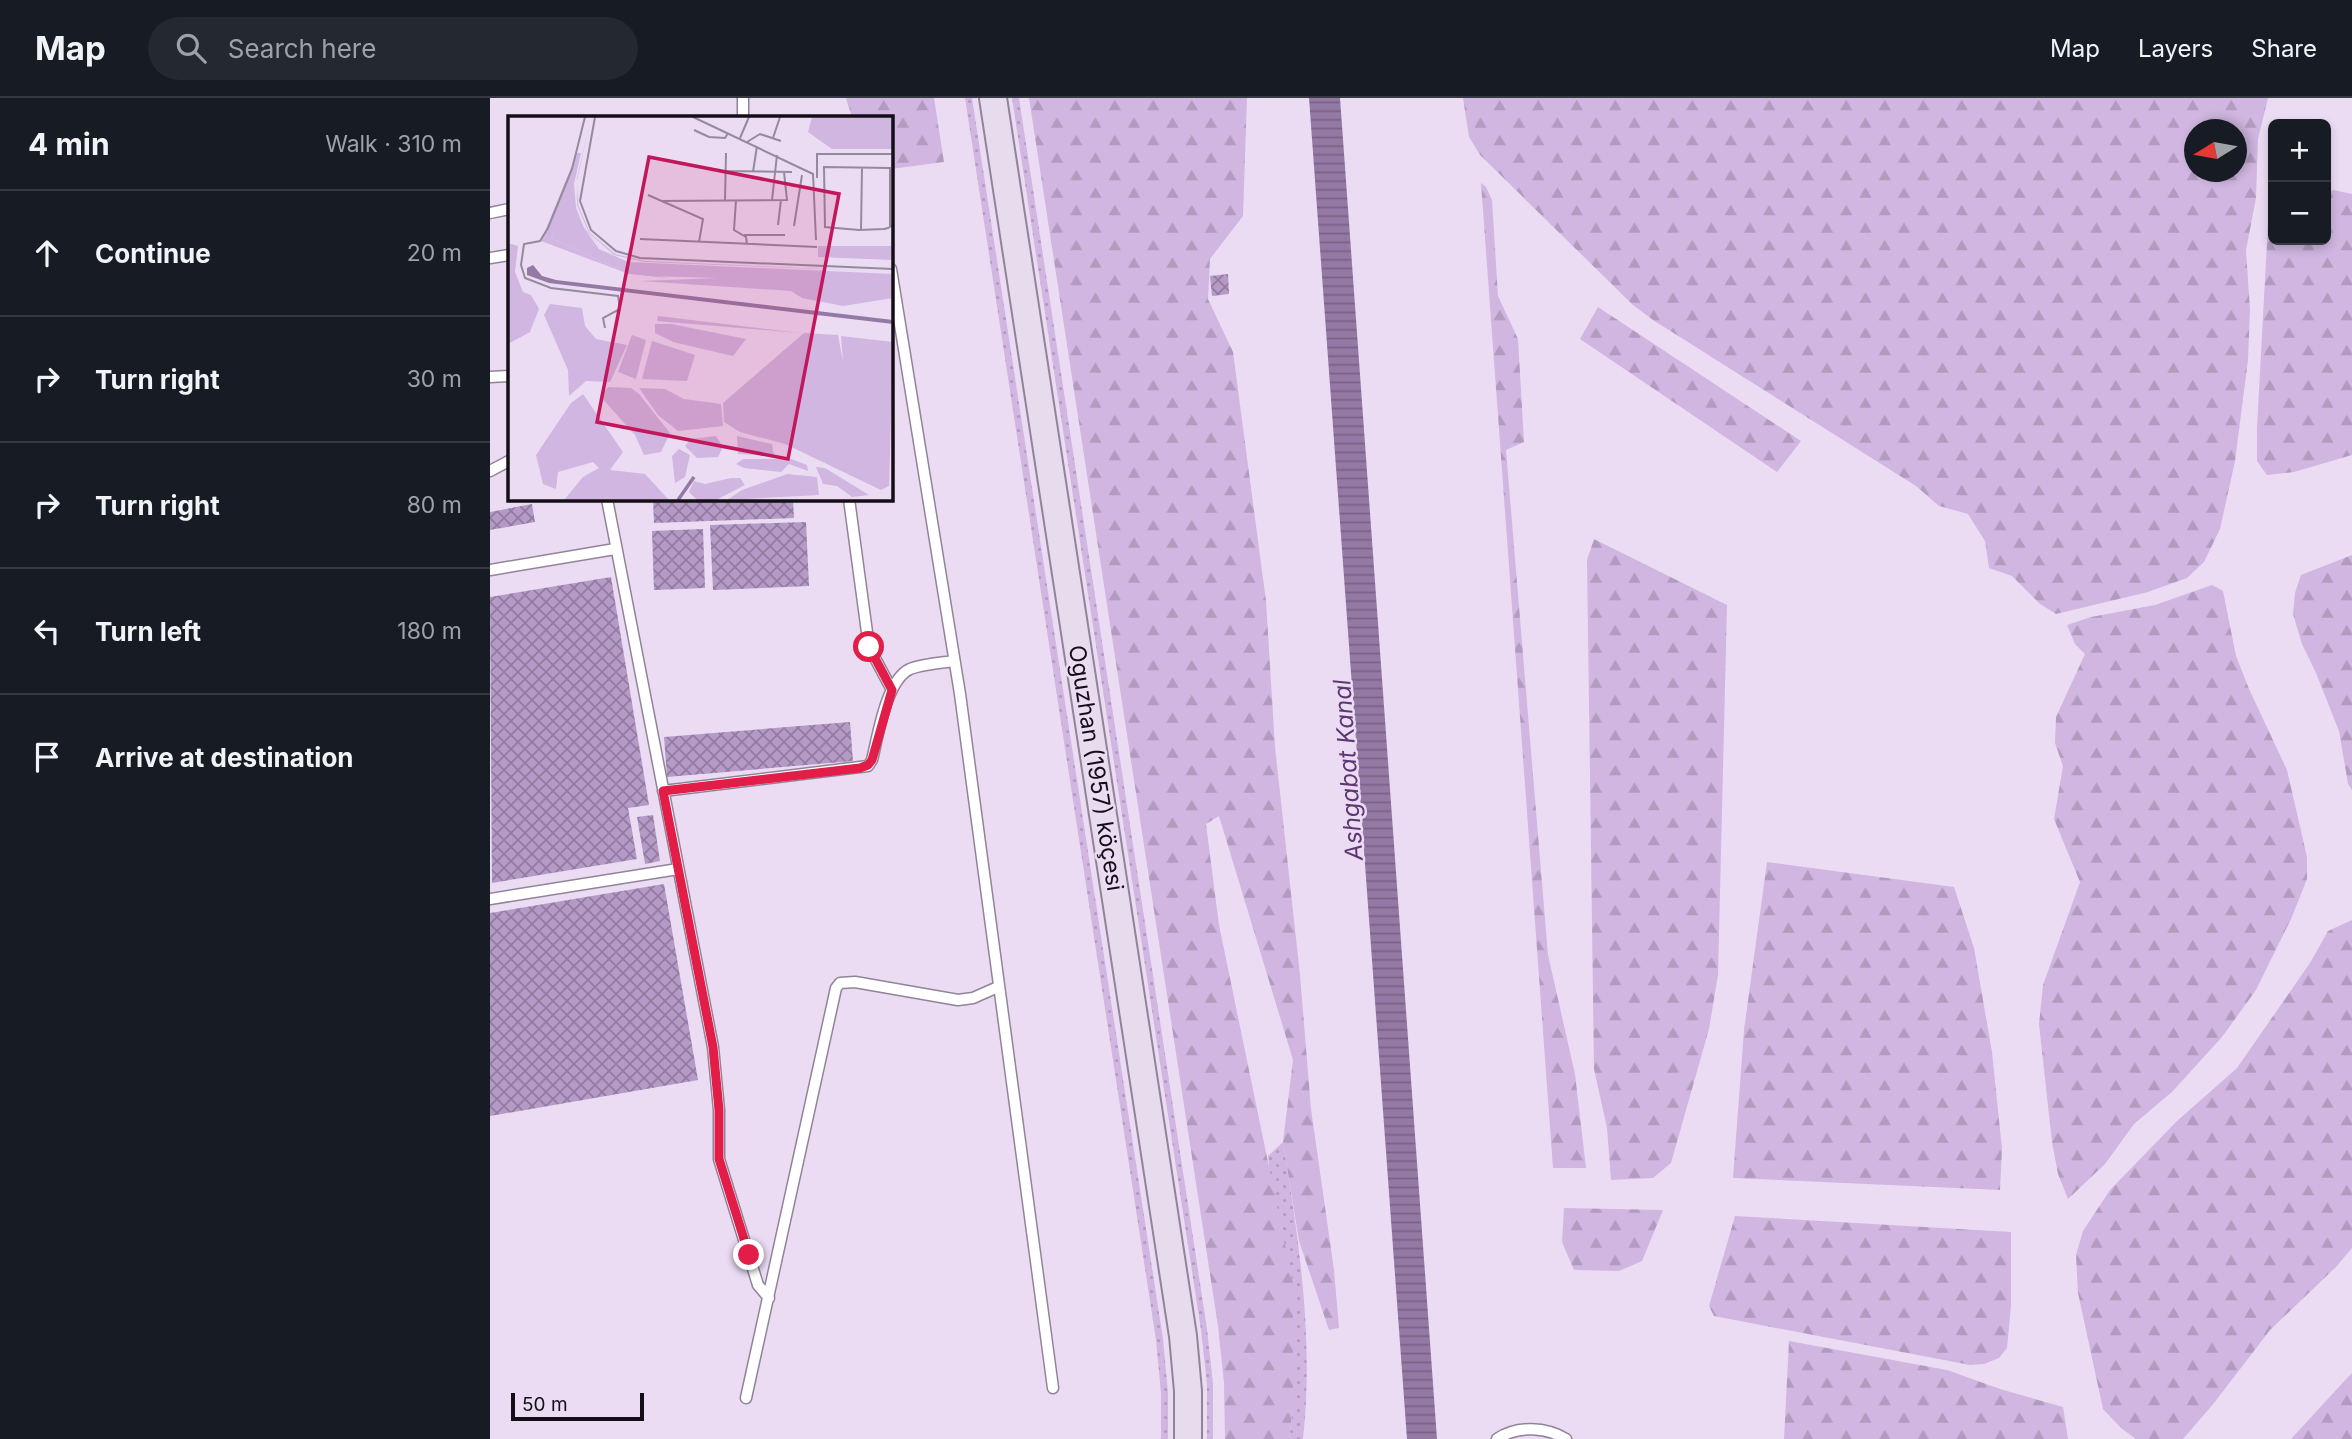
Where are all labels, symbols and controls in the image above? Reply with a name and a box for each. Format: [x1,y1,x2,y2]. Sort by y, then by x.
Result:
search box [148,17,638,80]
text: Map [35,28,106,68]
icon: search [172,29,210,67]
text: Search here [228,33,376,64]
text: Map [2050,34,2100,63]
text: Layers [2138,34,2213,63]
text: Share [2251,34,2317,63]
inset map [508,116,892,500]
north arrow [2184,119,2247,182]
map controls [2268,119,2331,245]
button: + [2268,119,2331,182]
text: 4 min [28,126,110,162]
text: Walk · 310 m [325,130,462,158]
button: − [2268,182,2331,245]
icon: ahead [28,234,66,272]
text: Continue [95,238,211,269]
text: 20 m [407,239,462,267]
icon: right [28,360,66,398]
text: Turn right [95,364,220,395]
text: 30 m [407,365,462,393]
icon: right [28,486,66,524]
text: Turn right [95,490,220,521]
text: 80 m [407,491,462,519]
icon: left [28,612,66,650]
text: Turn left [95,616,201,647]
text: 180 m [397,617,462,645]
route start [853,631,884,662]
street label: Oguzhan (1957) köçesi [1063,643,1129,893]
water label: Ashgabat Kanal [1327,678,1369,863]
icon: arrive [28,738,66,776]
text: Arrive at destination [95,742,354,773]
route end [733,1239,764,1270]
scale bar [511,1390,644,1422]
text: 50 m [522,1393,568,1416]

